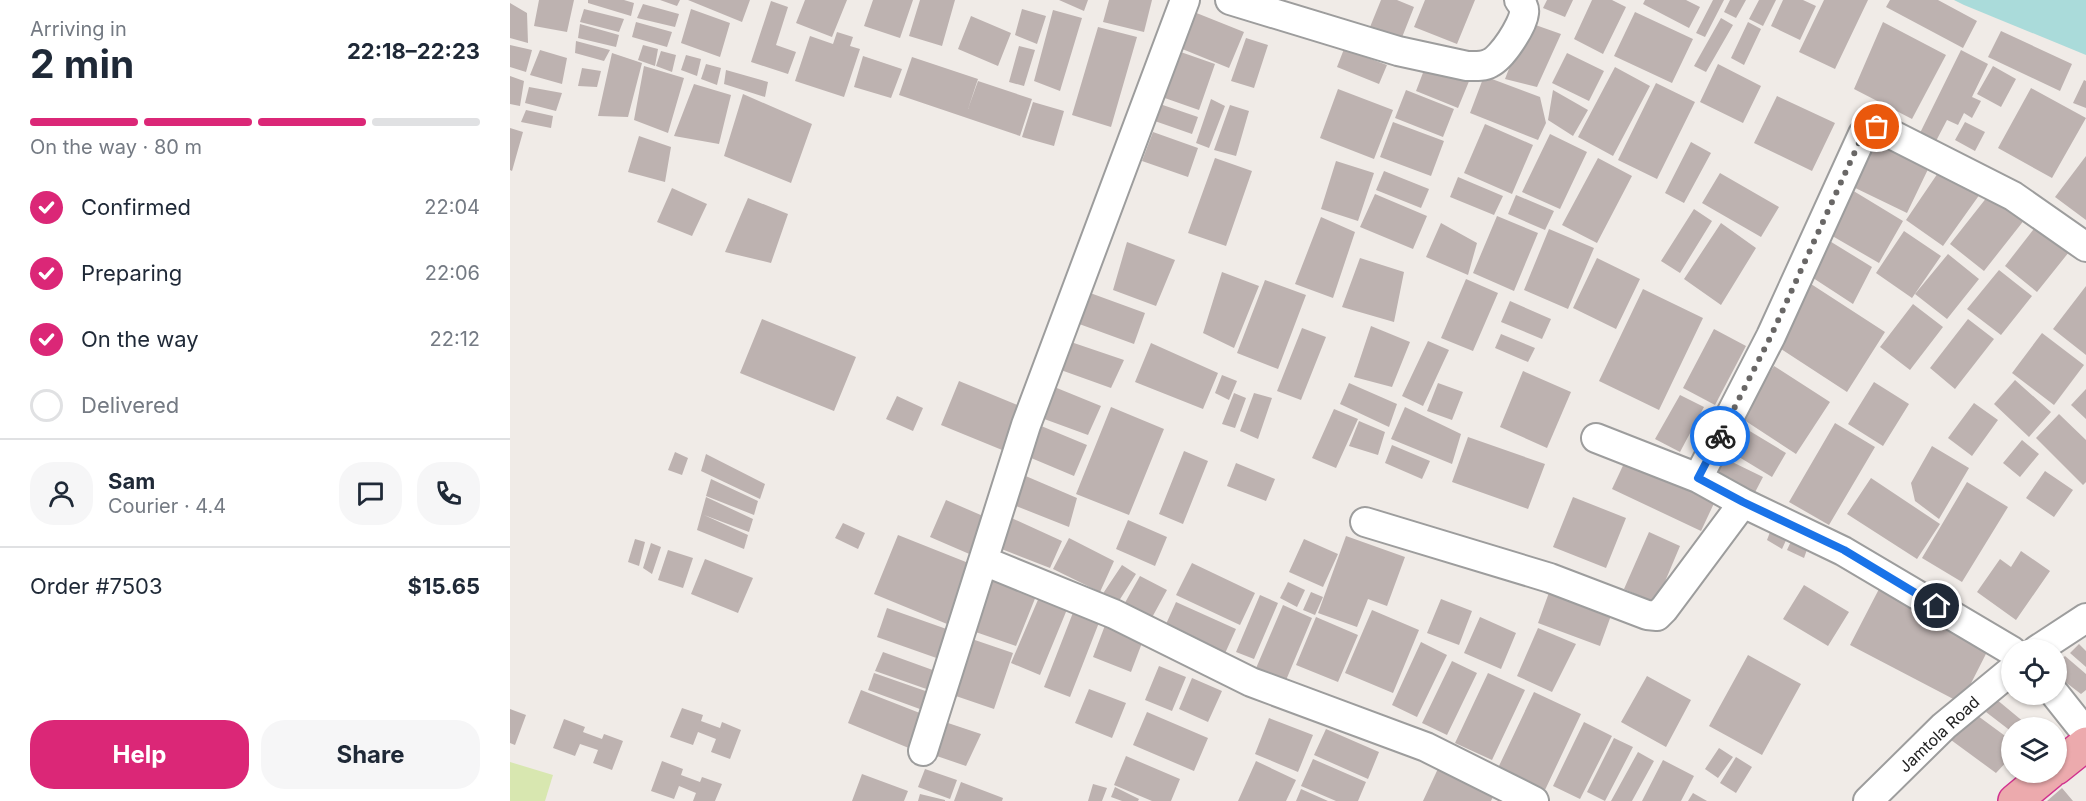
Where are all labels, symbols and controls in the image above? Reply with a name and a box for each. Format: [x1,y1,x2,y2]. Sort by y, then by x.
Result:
text: Arriving in [30,17,127,41]
text: 22:18–22:23 [347,38,480,64]
text: 2 min [30,40,134,87]
pin [1851,101,1902,152]
icon: bag [1860,110,1893,143]
text: On the way · 80 m [30,135,202,159]
icon: check [30,191,63,224]
text: Confirmed [81,194,191,220]
text: 22:04 [424,195,480,219]
icon: check [30,257,63,290]
text: Preparing [81,260,182,286]
text: 22:06 [425,261,480,285]
icon: check [30,323,63,356]
text: On the way [81,326,199,352]
text: 22:12 [430,327,480,351]
text: Delivered [81,392,179,418]
courier [1690,406,1750,466]
icon: bike [1704,420,1737,453]
button: person [30,462,93,525]
button: chat [339,462,402,525]
button: phone [417,462,480,525]
text: Sam [108,468,155,494]
text: Courier · 4.4 [108,494,226,518]
text: Order #7503 [30,573,163,599]
text: $15.65 [408,573,480,599]
pin [1911,580,1962,631]
icon: home [1920,589,1953,622]
map controls [2001,639,2067,783]
button: locate [2001,639,2067,705]
street label: Jamtola Road [1895,692,1983,776]
button: layers [2001,717,2067,783]
button: Help [30,720,249,789]
button: Share [261,720,480,789]

